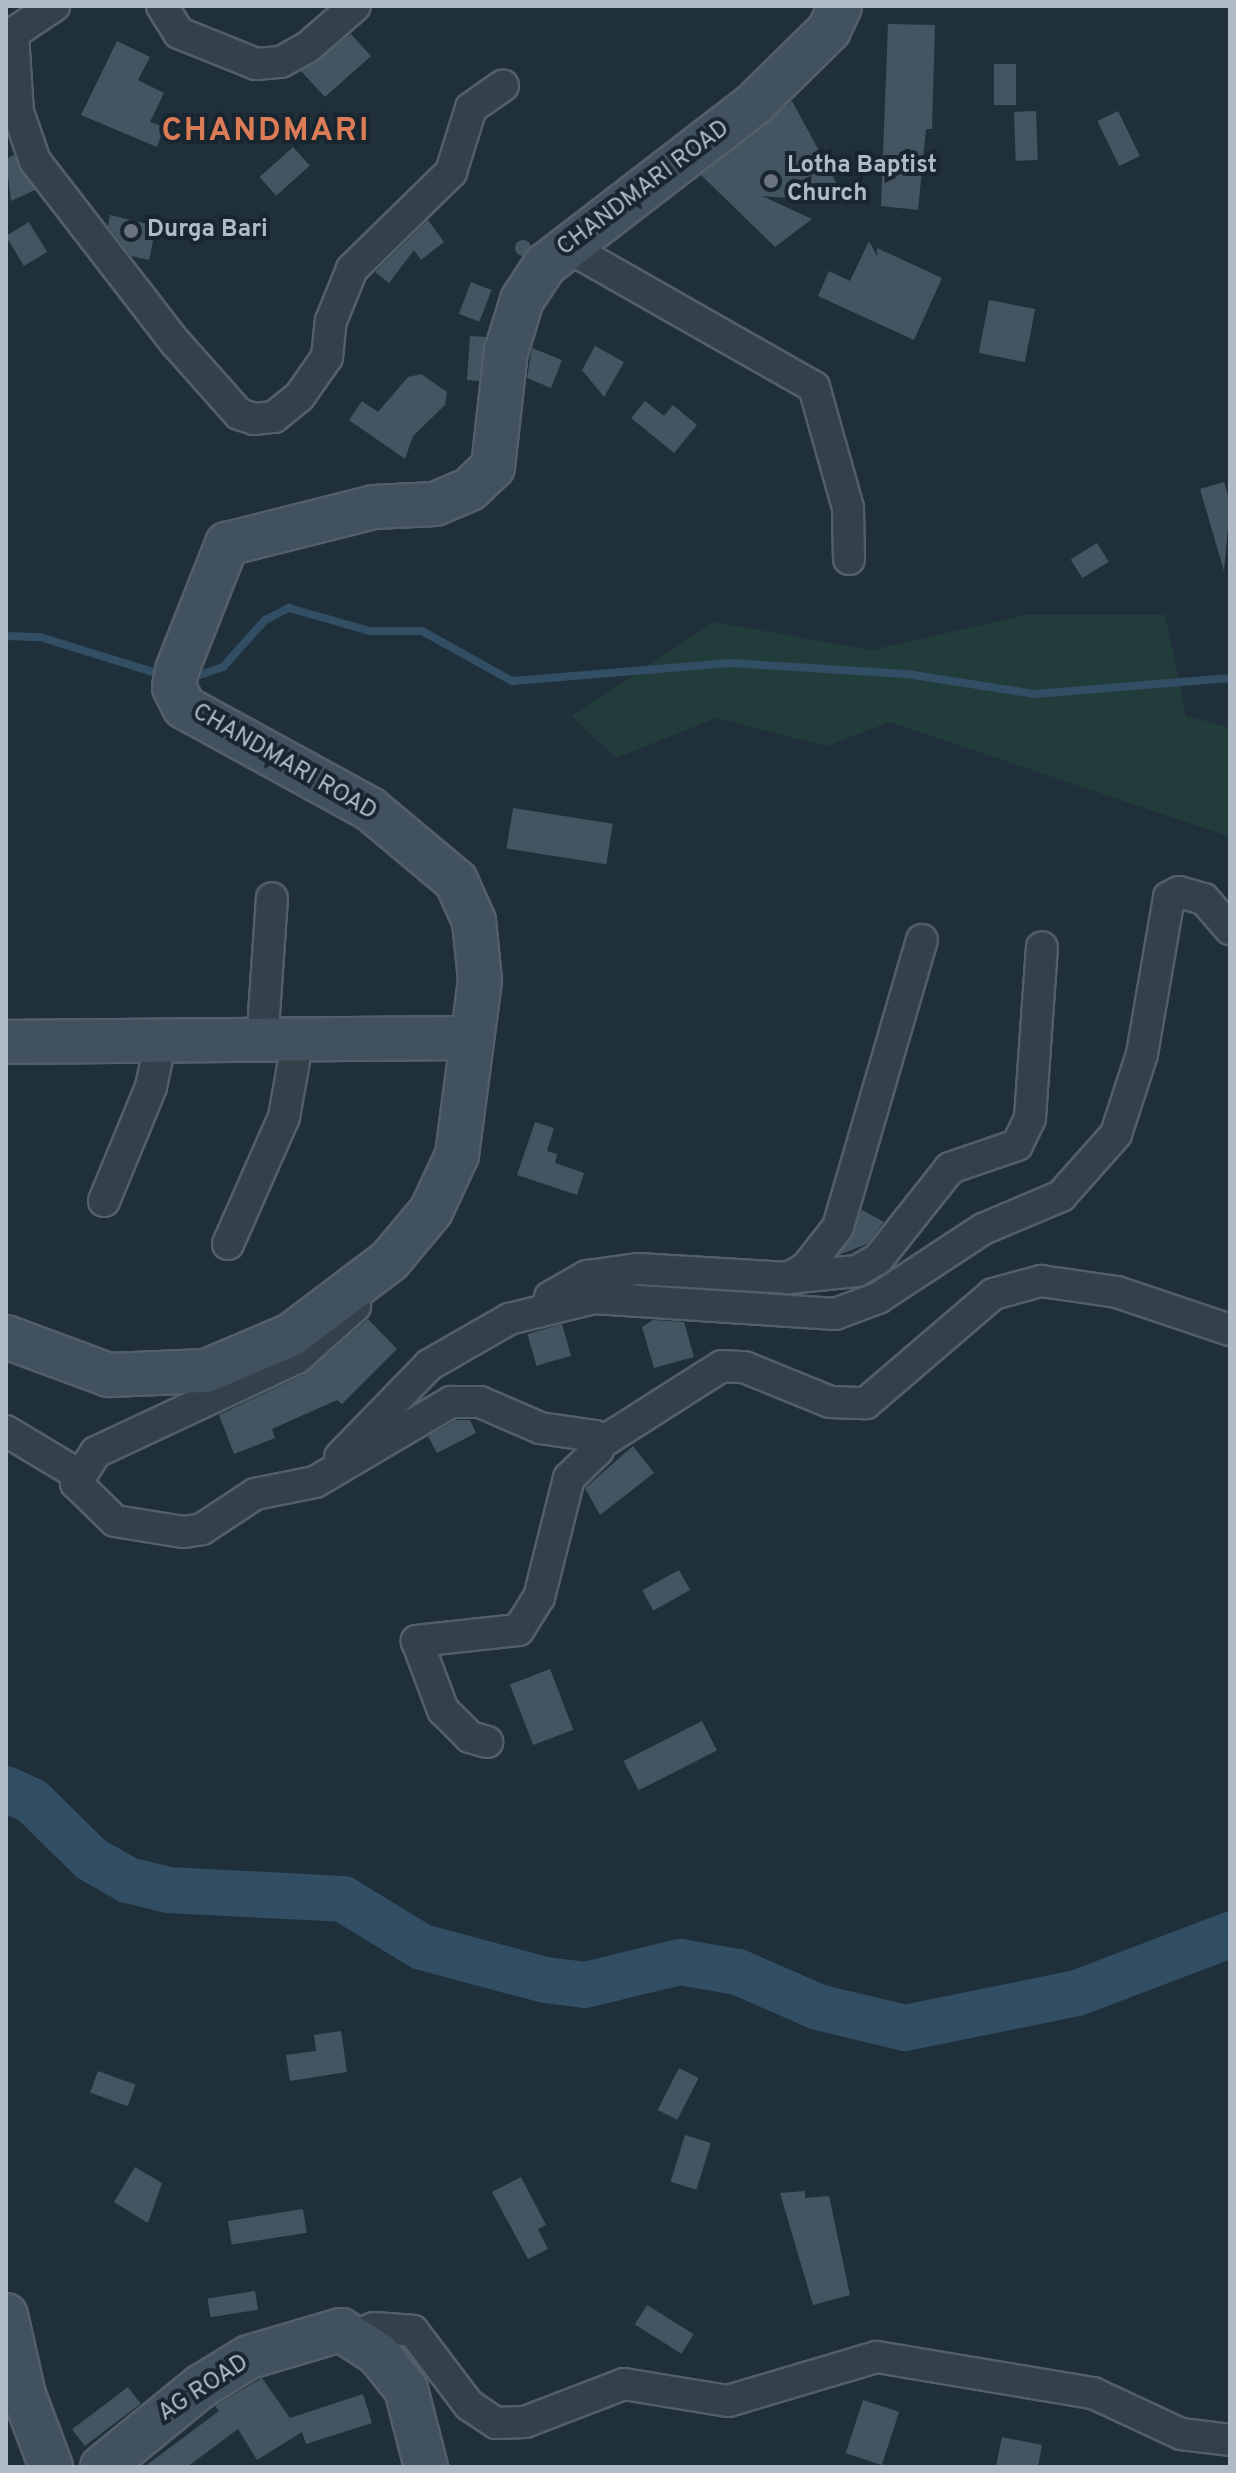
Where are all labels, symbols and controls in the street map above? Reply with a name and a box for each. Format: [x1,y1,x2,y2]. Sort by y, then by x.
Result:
district label: CHANDMARI [162,113,370,151]
street label: CHANDMARI ROAD [552,115,736,263]
place label: Lotha Baptist Church [787,153,937,209]
marker: Lotha Baptist Church [762,172,780,190]
place label: Durga Bari [147,217,268,245]
marker: Durga Bari [122,222,140,240]
street label: CHANDMARI ROAD [187,698,381,828]
street label: AG ROAD [153,2349,255,2429]

